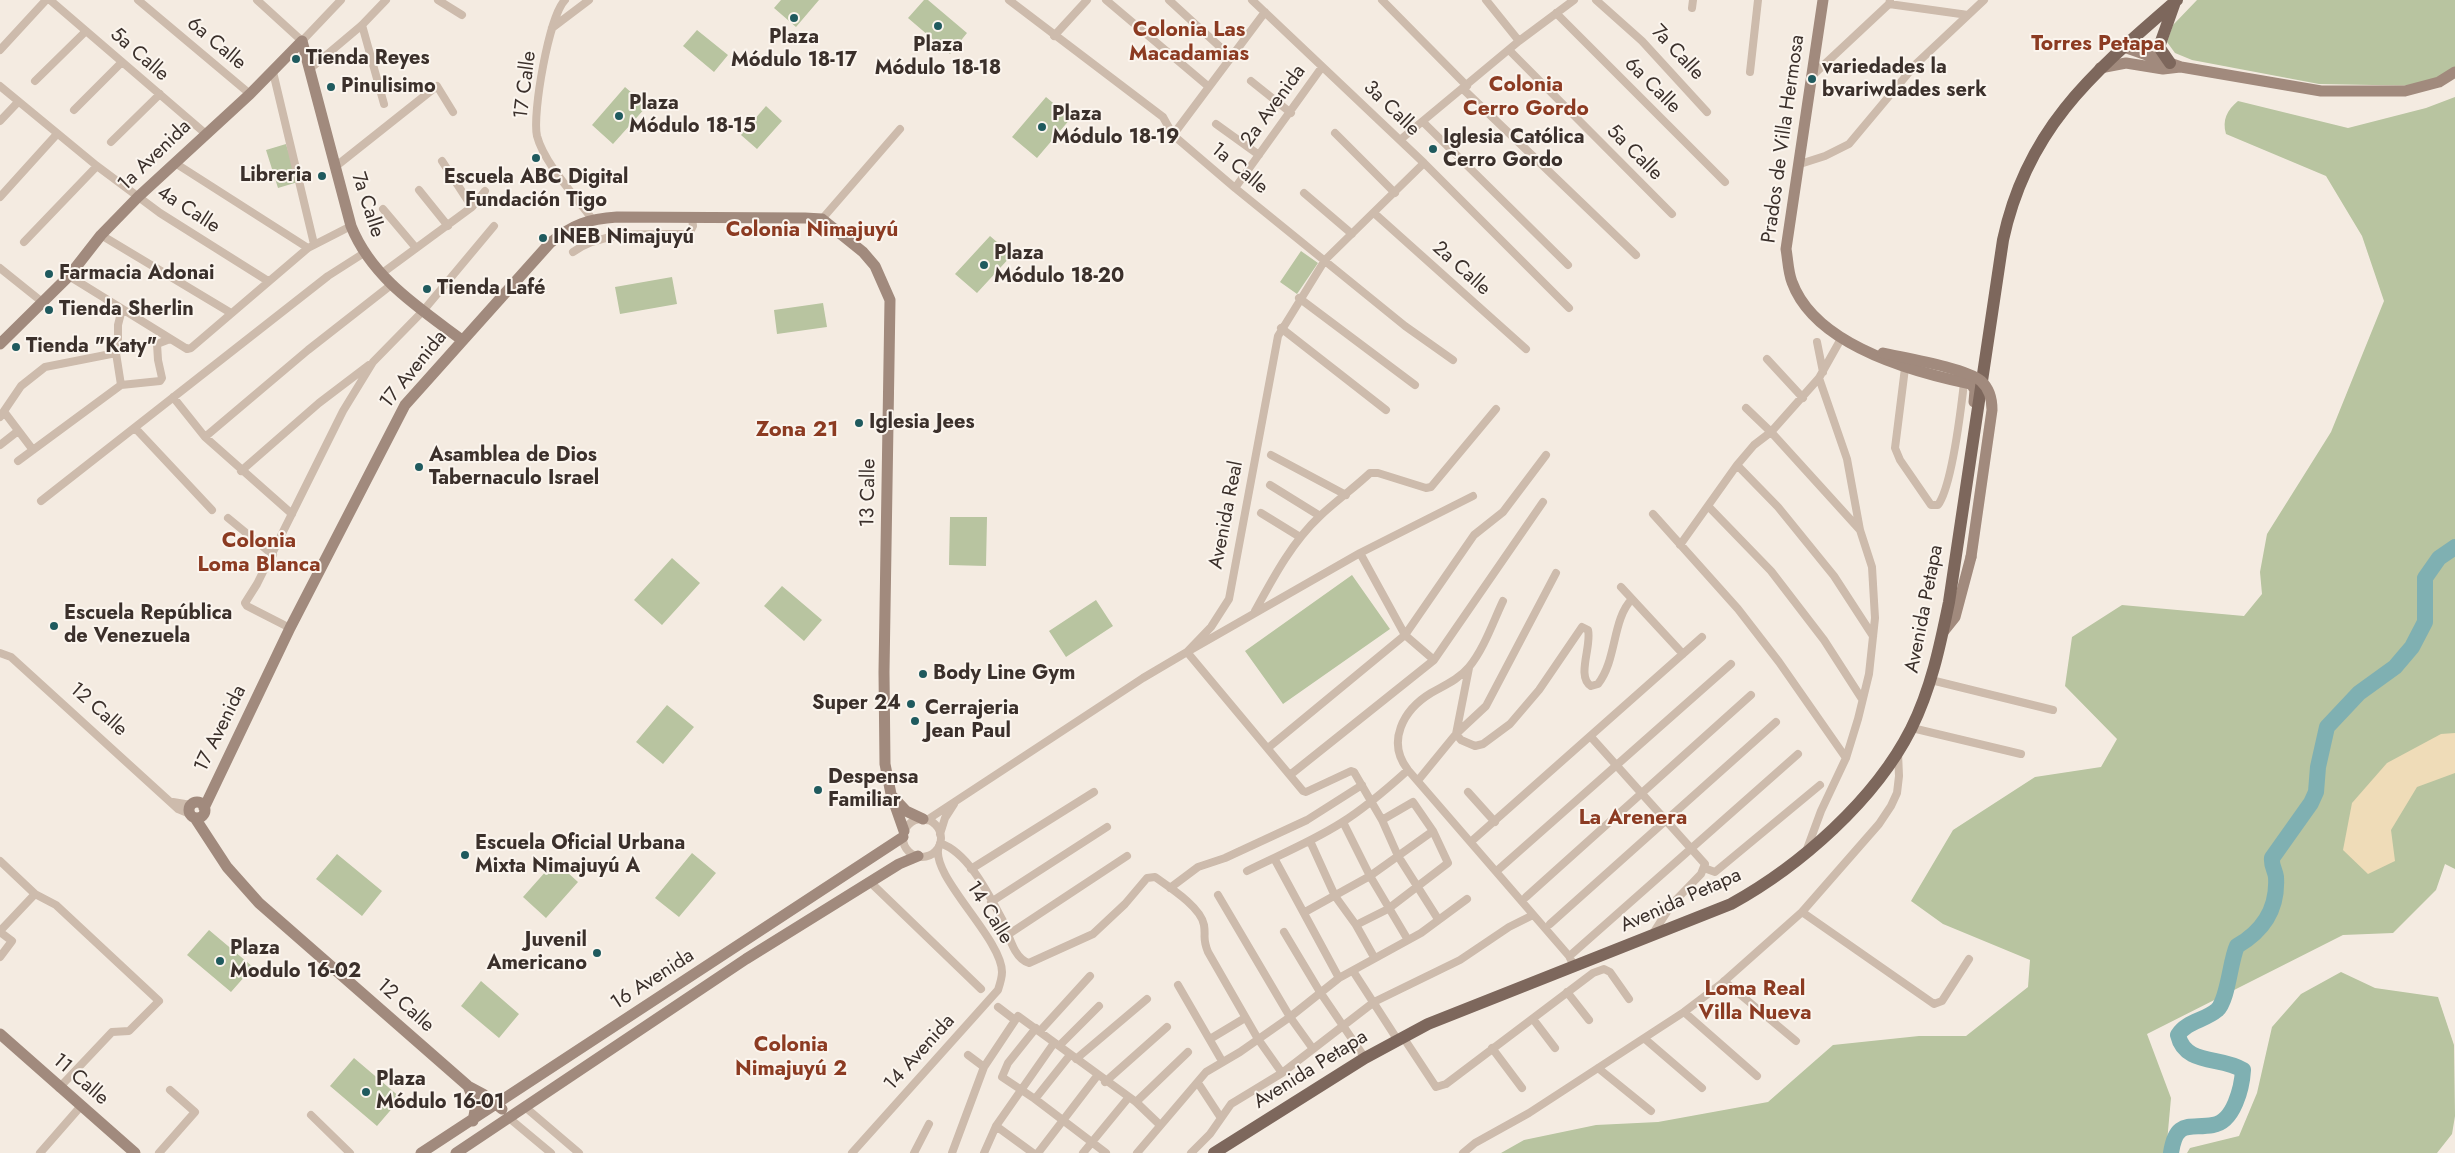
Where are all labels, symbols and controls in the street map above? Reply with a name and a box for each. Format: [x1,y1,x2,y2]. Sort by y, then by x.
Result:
street label: 6a Calle [181,12,251,76]
marker: Plaza Módulo 18-17 [788,12,800,24]
district label: Colonia Las Macadamias [1129,18,1249,68]
marker: Plaza Módulo 18-18 [932,20,944,32]
street label: 7a Calle [1645,20,1709,86]
street label: 5a Calle [105,23,173,87]
place label: Plaza Módulo 18-17 [731,26,857,73]
district label: Torres Petapa [2031,32,2165,58]
street label: Prados de Villa Hermosa [1758,33,1810,245]
place label: Plaza Módulo 18-18 [875,34,1001,81]
place label: Tienda Reyes [306,47,430,71]
street label: 17 Calle [510,50,542,120]
marker: Tienda Reyes [290,53,302,65]
street label: 6a Calle [1619,53,1685,119]
place label: variedades la bvariwdades serk [1822,56,1987,103]
street label: 2a Avenida [1236,61,1312,151]
district label: Colonia Cerro Gordo [1463,73,1589,123]
marker: variedades la bvariwdades serk [1806,73,1818,85]
place label: Pinulisimo [341,75,436,99]
street label: 3a Calle [1358,76,1424,142]
marker: Pinulisimo [325,81,337,93]
place label: Plaza Módulo 18-15 [629,92,756,139]
place label: Plaza Módulo 18-19 [1052,103,1179,150]
marker: Plaza Módulo 18-15 [613,110,625,122]
street label: 1a Avenida [113,115,197,197]
street label: 5a Calle [1601,120,1667,186]
marker: Plaza Módulo 18-19 [1036,121,1048,133]
place label: Iglesia Católica Cerro Gordo [1443,126,1584,173]
street label: 1a Calle [1205,138,1273,200]
marker: Iglesia Católica Cerro Gordo [1427,143,1439,155]
marker: Escuela ABC Digital Fundación Tigo [530,152,542,164]
place label: Libreria [240,164,312,188]
place label: Escuela ABC Digital Fundación Tigo [444,166,628,213]
street label: 7a Calle [345,169,389,241]
marker: Libreria [316,170,328,182]
street label: 4a Calle [152,181,224,239]
district label: Colonia Nimajuyú [726,218,898,244]
place label: INEB Nimajuyú [553,226,694,250]
marker: INEB Nimajuyú [537,232,549,244]
street label: 2a Calle [1427,237,1495,301]
place label: Plaza Módulo 18-20 [994,242,1124,289]
marker: Plaza Módulo 18-20 [978,259,990,271]
place label: Farmacia Adonai [59,262,214,286]
marker: Farmacia Adonai [43,268,55,280]
place label: Tienda Lafé [437,277,545,301]
marker: Tienda Lafé [421,283,433,295]
place label: Tienda Sherlin [59,298,194,322]
marker: Tienda Sherlin [43,304,55,316]
street label: 17 Avenida [375,326,453,414]
place label: Tienda "Katy" [26,335,157,359]
marker: Tienda "Katy" [10,341,22,353]
place label: Iglesia Jees [869,411,975,435]
marker: Iglesia Jees [853,417,865,429]
district label: Zona 21 [756,418,838,444]
place label: Asamblea de Dios Tabernaculo Israel [429,444,599,491]
street label: 13 Calle [856,458,882,528]
street label: Avenida Real [1205,459,1249,571]
marker: Asamblea de Dios Tabernaculo Israel [413,461,425,473]
district label: Colonia Loma Blanca [197,529,321,579]
street label: Avenida Petapa [1901,543,1949,675]
place label: Escuela República de Venezuela [64,602,232,649]
marker: Escuela República de Venezuela [48,620,60,632]
place label: Body Line Gym [933,662,1075,686]
marker: Body Line Gym [917,668,929,680]
street label: 12 Calle [64,678,132,742]
street label: 17 Avenida [190,682,252,776]
place label: Super 24 [812,692,901,716]
place label: Cerrajeria Jean Paul [925,697,1019,744]
marker: Super 24 [905,698,917,710]
marker: Cerrajeria Jean Paul [909,715,921,727]
place label: Despensa Familiar [828,766,918,813]
marker: Despensa Familiar [812,784,824,796]
district label: La Arenera [1579,806,1687,832]
place label: Escuela Oficial Urbana Mixta Nimajuyú A [475,832,685,879]
marker: Escuela Oficial Urbana Mixta Nimajuyú A [459,849,471,861]
street label: Avenida Petapa [1617,864,1745,938]
street label: 14 Calle [960,877,1018,949]
place label: Juvenil Americano [487,929,587,976]
place label: Plaza Modulo 16-02 [230,937,361,984]
street label: 16 Avenida [607,944,699,1016]
marker: Juvenil Americano [591,947,603,959]
marker: Plaza Modulo 16-02 [214,955,226,967]
street label: 12 Calle [371,974,439,1038]
district label: Loma Real Villa Nueva [1698,977,1812,1027]
street label: 14 Avenida [880,1010,960,1096]
street label: Avenida Petapa [1250,1025,1372,1115]
district label: Colonia Nimajuyú 2 [735,1033,847,1083]
street label: 11 Calle [47,1049,113,1111]
place label: Plaza Módulo 16-01 [376,1068,504,1115]
marker: Plaza Módulo 16-01 [360,1086,372,1098]

